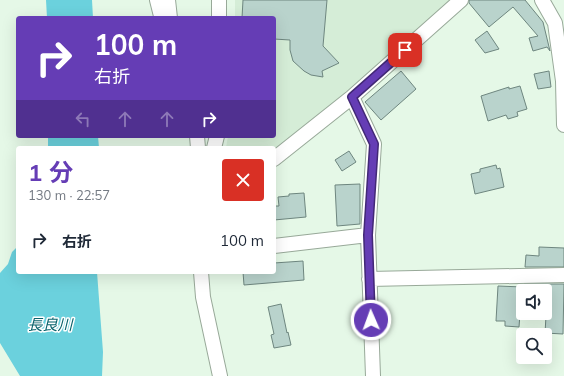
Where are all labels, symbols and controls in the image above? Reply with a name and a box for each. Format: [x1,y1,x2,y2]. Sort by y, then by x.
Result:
text: 100 m [94,27,177,62]
icon: right [28,32,80,84]
pin [388,33,422,67]
icon: arrive [394,39,416,61]
text: 右折 [94,65,130,88]
icon: left [72,108,94,130]
icon: ahead [114,108,136,130]
icon: ahead [156,108,178,130]
icon: right [198,108,220,130]
text: 1 分 [28,157,73,187]
button: close [222,159,264,201]
text: 130 m · 22:57 [28,187,110,203]
icon: right [28,229,50,251]
text: 100 m [220,231,264,250]
text: 右折 [62,232,92,251]
map controls [516,284,552,364]
button: sound [516,284,552,320]
position arrow [350,299,392,341]
water label: 長良川 [27,315,74,334]
button: search [516,328,552,364]

